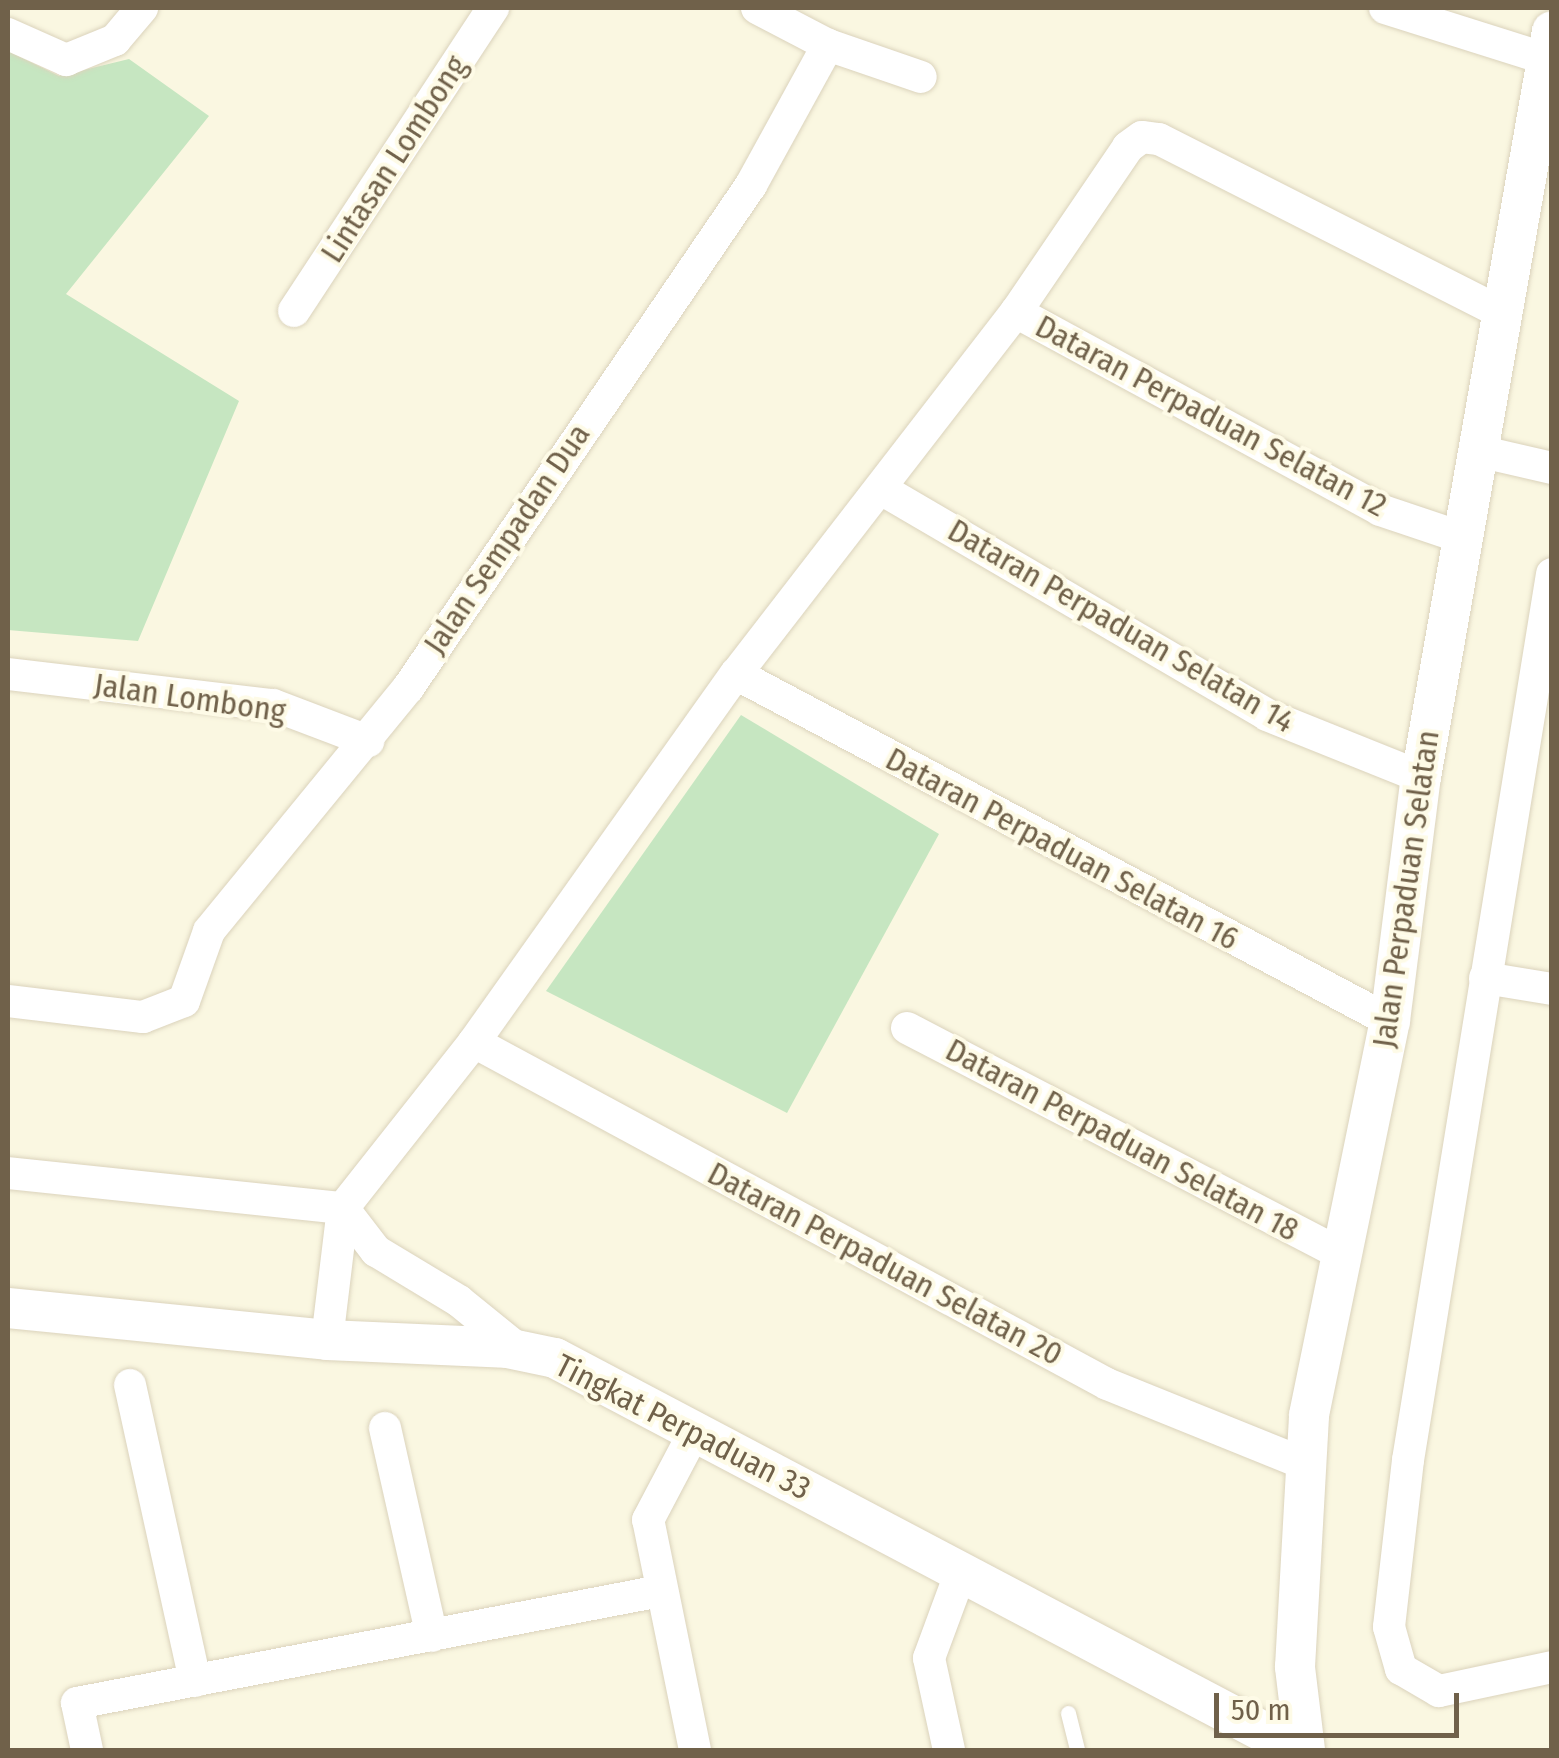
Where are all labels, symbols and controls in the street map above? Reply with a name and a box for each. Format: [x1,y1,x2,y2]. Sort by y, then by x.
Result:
street label: Lintasan Lombong [313,48,475,270]
street label: Dataran Perpaduan Selatan 12 [1029,307,1393,525]
street label: Jalan Sempadan Dua [416,417,598,661]
street label: Dataran Perpaduan Selatan 14 [941,511,1301,741]
street label: Jalan Lombong [92,666,288,730]
street label: Jalan Perpaduan Selatan [1365,728,1447,1050]
street label: Dataran Perpaduan Selatan 16 [879,740,1245,958]
street label: Dataran Perpaduan Selatan 18 [939,1031,1305,1249]
street label: Dataran Perpaduan Selatan 20 [701,1154,1069,1374]
street label: Tingkat Perpaduan 33 [549,1346,817,1508]
scale bar [1219,1673,1464,1735]
text: 50 m [1231,1692,1291,1728]

